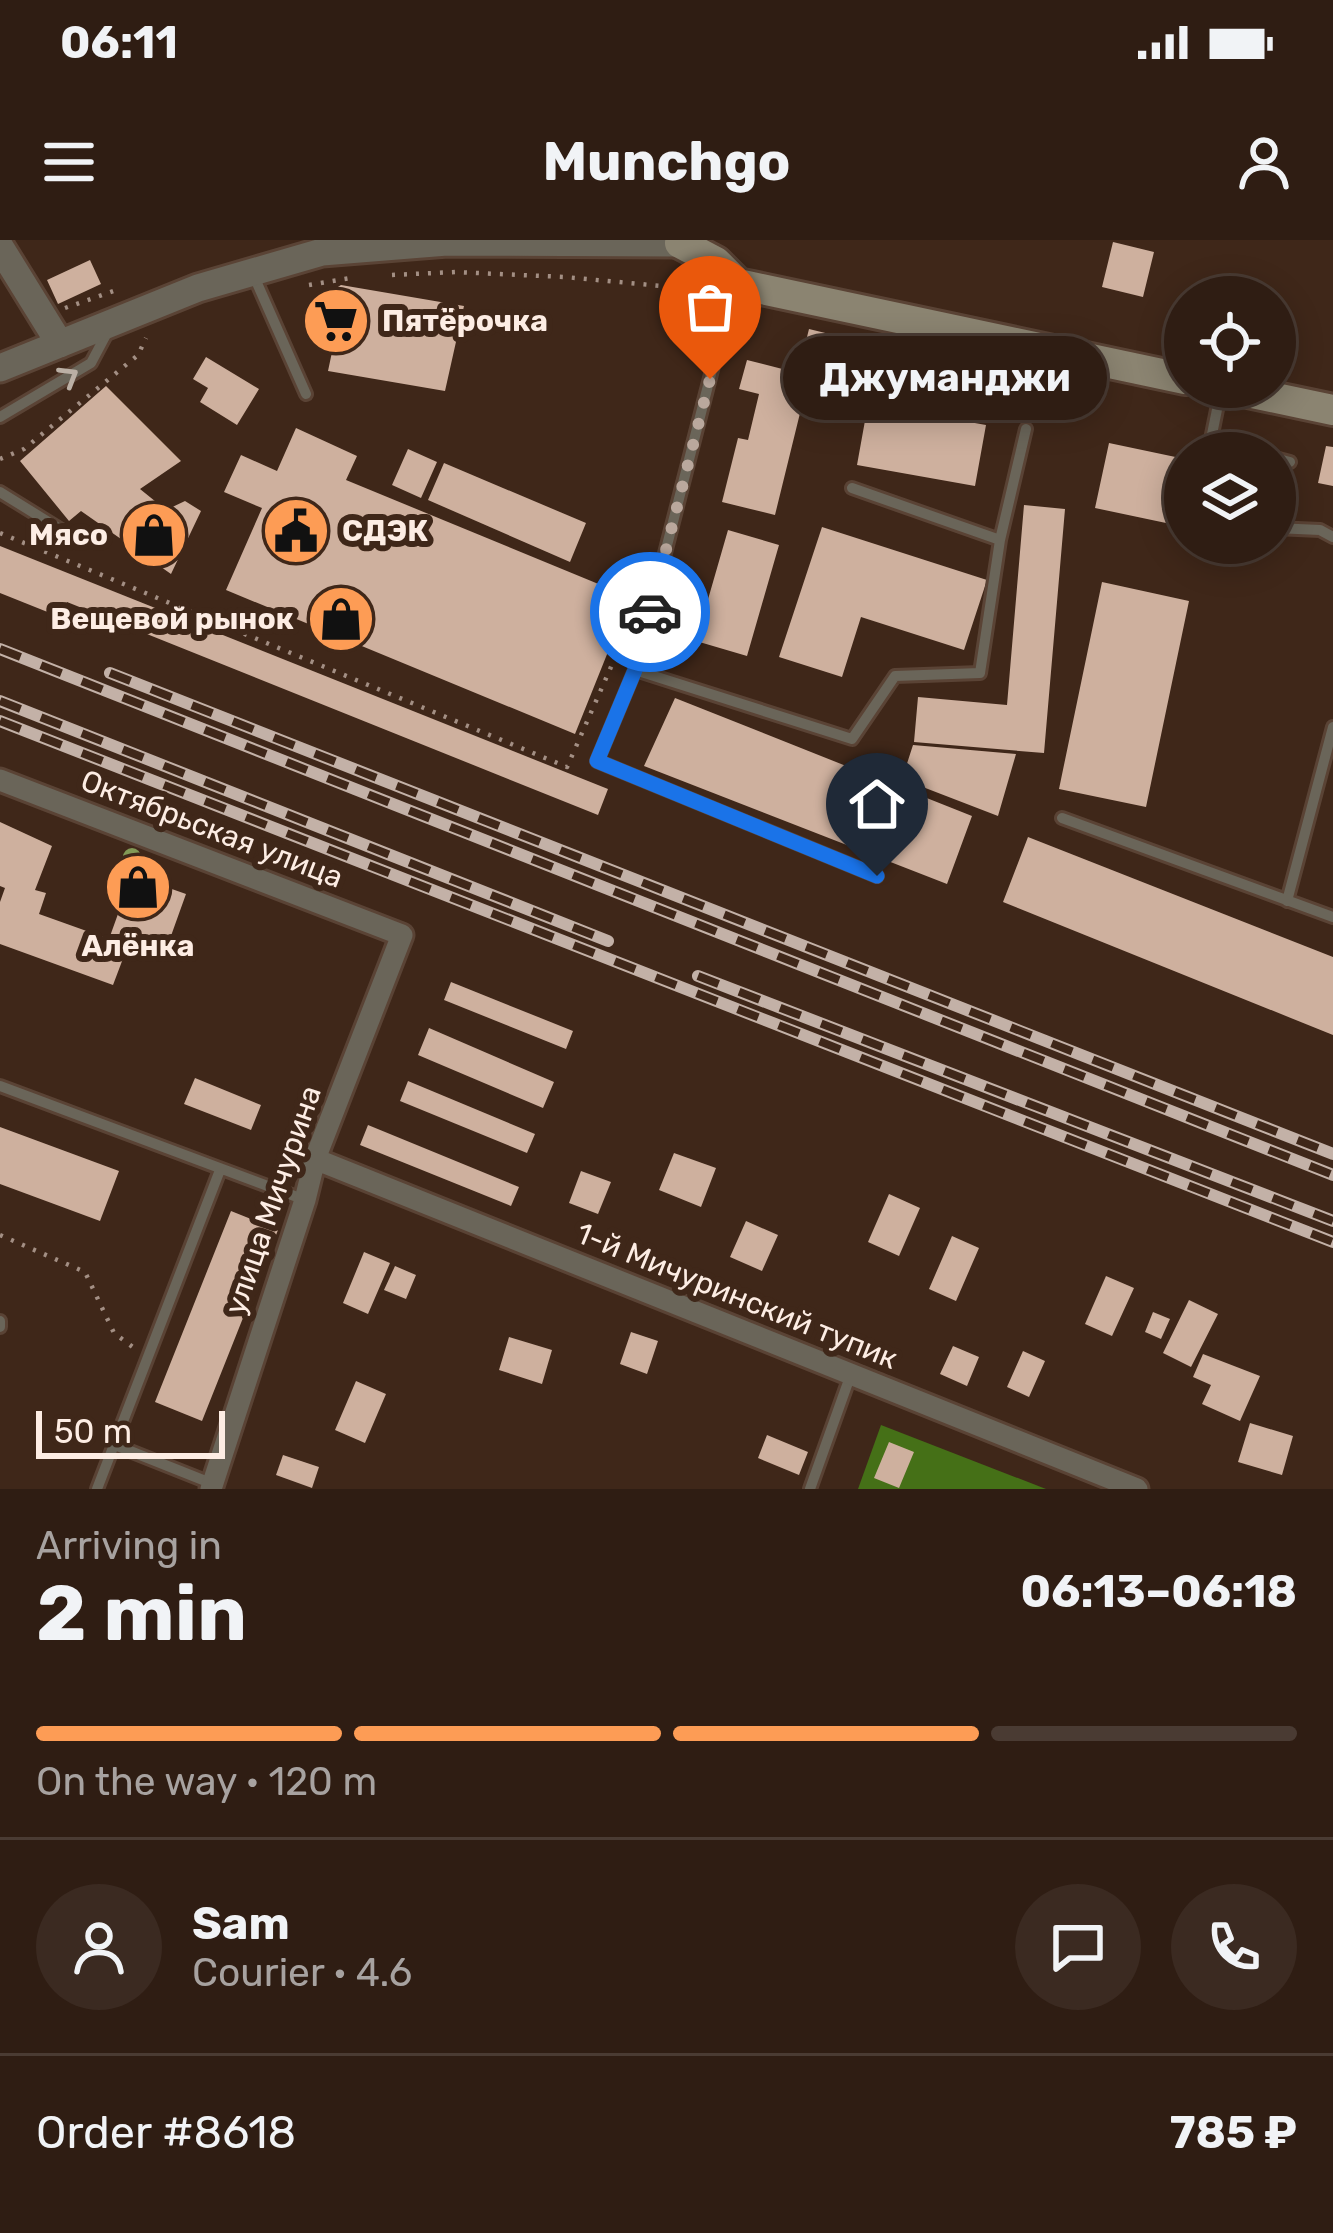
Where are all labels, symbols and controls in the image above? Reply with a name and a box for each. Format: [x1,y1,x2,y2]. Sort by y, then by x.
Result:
text: 06:11 [60,16,178,69]
icon: menu [36,129,102,195]
icon: person [1231,129,1297,195]
text: Munchgo [542,130,791,194]
pin [659,256,761,379]
icon: bag [677,274,743,340]
map controls [1164,276,1296,564]
button: locate [1164,276,1296,408]
supermarket icon: Пятёрочка [301,286,371,356]
place label: Пятёрочка [382,303,548,339]
callout: Джуманджи [782,337,1106,421]
text: Джуманджи [819,355,1071,401]
one-way arrow [56,368,78,390]
button: layers [1164,432,1296,564]
public building icon: СДЭК [261,496,331,566]
shop icon: Мясо [119,500,189,570]
place label: СДЭК [342,513,428,549]
place label: Мясо [29,517,108,553]
courier [590,552,710,672]
icon: car [617,579,683,645]
shop icon: Вещевой рынок [306,584,376,654]
place label: Вещевой рынок [50,601,294,637]
pin [826,753,928,876]
street label: Октябрьская улица [76,762,348,896]
icon: home [844,771,910,837]
shop icon: Алёнка [103,852,173,922]
place label: Алёнка [81,928,195,964]
street label: улица Мичурина [217,1081,329,1319]
street label: 1-й Мичуринский тупик [571,1215,903,1377]
scale bar [36,1405,225,1458]
text: 50 m [54,1412,132,1451]
text: Arriving in [36,1523,222,1569]
text: 06:13–06:18 [1021,1565,1297,1618]
text: 2 min [36,1567,247,1660]
text: On the way · 120 m [36,1759,377,1805]
button: person [36,1884,162,2010]
button: chat [1015,1884,1141,2010]
button: phone [1171,1884,1297,2010]
text: Sam [192,1897,290,1950]
text: Courier · 4.6 [192,1950,412,1996]
text: Order #8618 [36,2106,296,2159]
text: 785 ₽ [1170,2106,1297,2159]

